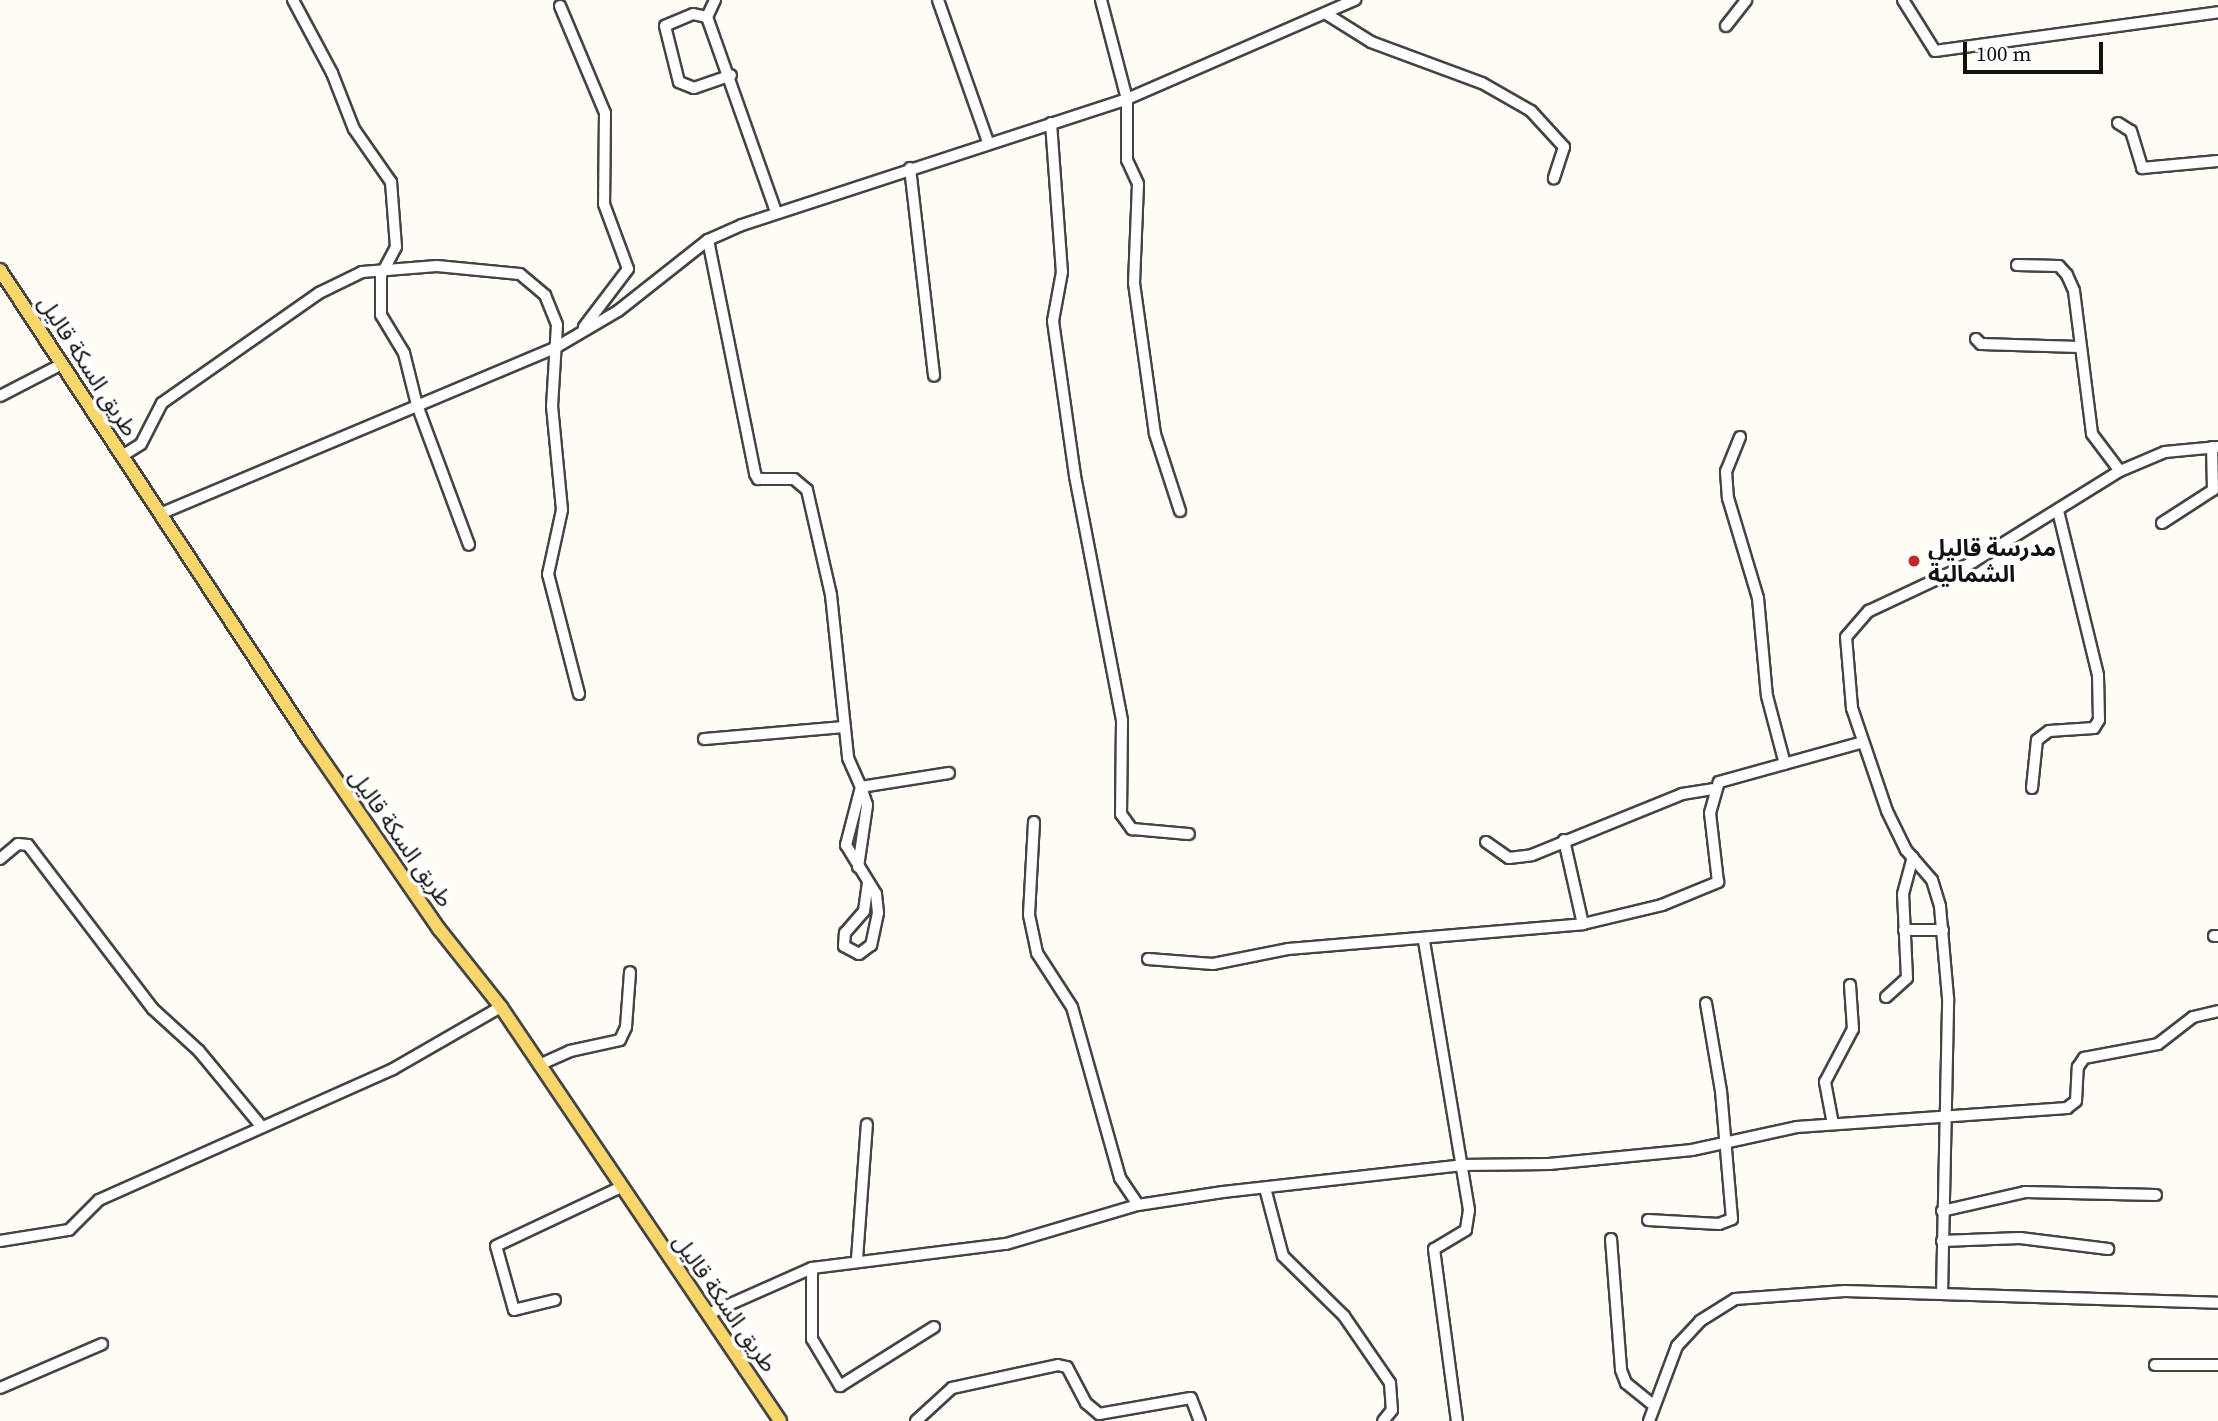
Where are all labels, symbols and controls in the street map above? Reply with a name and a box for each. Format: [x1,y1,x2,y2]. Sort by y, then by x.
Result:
scale bar [1966,28,2106,72]
text: 100 m [1976,39,2031,68]
street label: طريق السكة قاليل [32,290,144,442]
place label: مدرسة قاليل الشمالية [1928,534,2056,588]
marker: مدرسة قاليل الشمالية [1906,553,1922,569]
street label: طريق السكة قاليل [343,764,459,912]
street label: طريق السكة قاليل [667,1229,783,1377]

